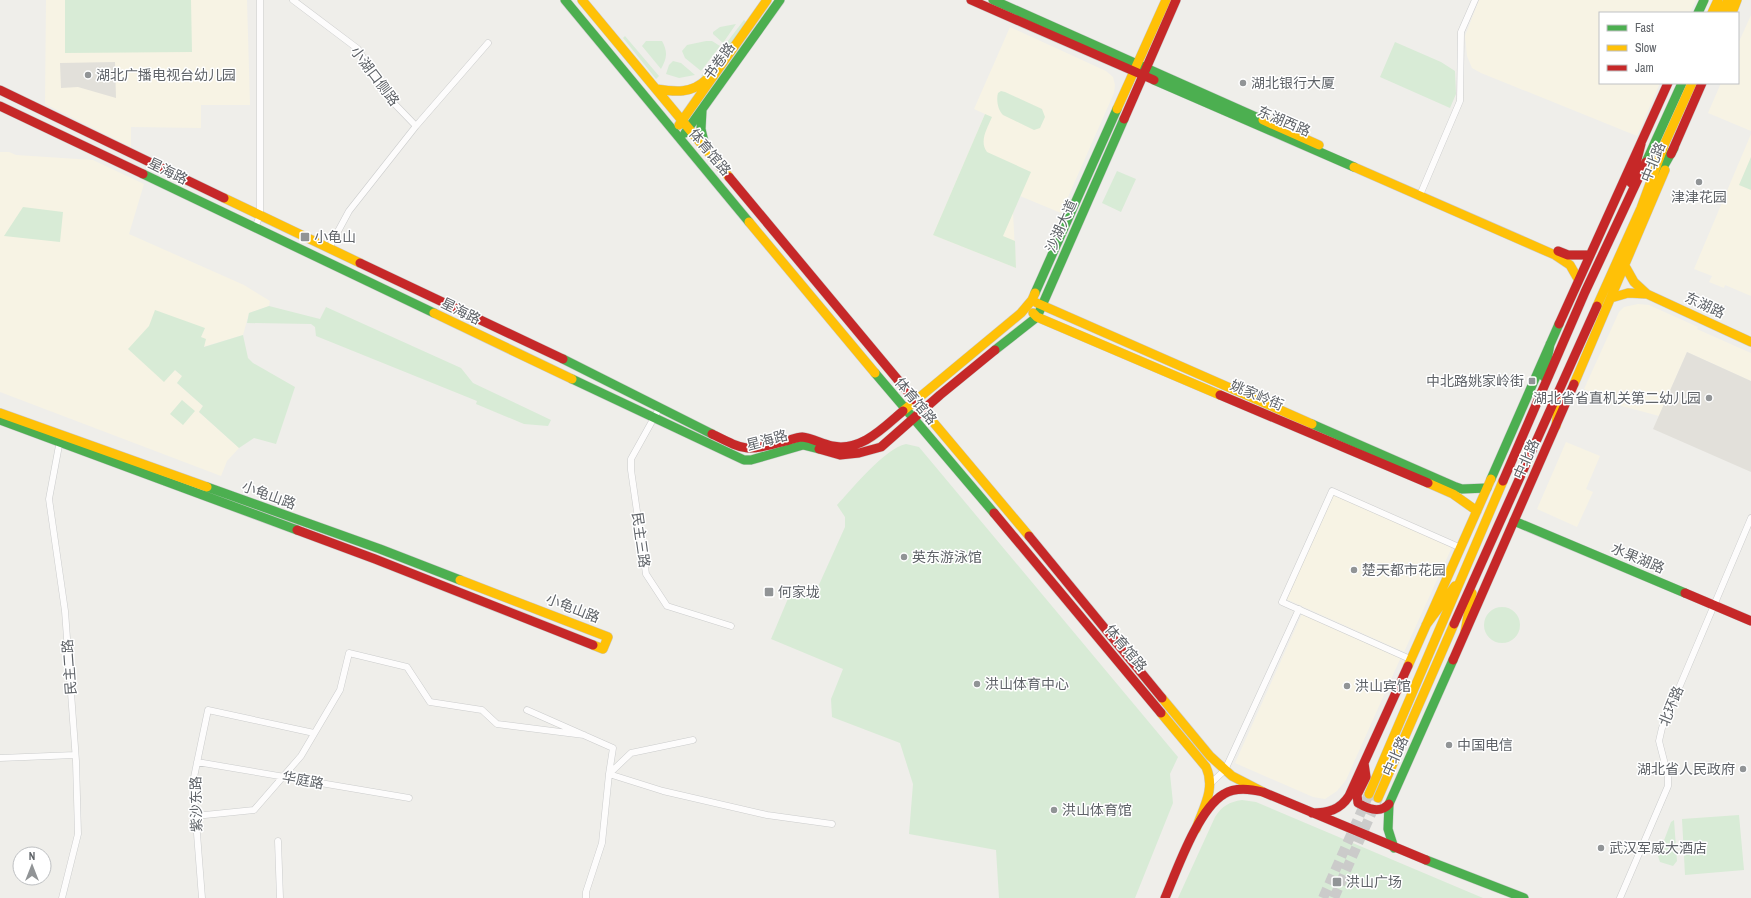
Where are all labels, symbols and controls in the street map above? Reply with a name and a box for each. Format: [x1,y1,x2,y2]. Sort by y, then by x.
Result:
legend [1599,12,1739,84]
text: Fast [1635,20,1654,36]
street label: 书卷路 [699,39,739,83]
text: Slow [1635,40,1657,56]
street label: 小湖口侧路 [347,43,403,109]
text: Jam [1635,60,1654,76]
place label: 湖北广播电视台幼儿园 [96,66,236,84]
marker: 湖北广播电视台幼儿园 [83,70,93,80]
place label: 湖北银行大厦 [1251,74,1335,92]
marker: 湖北银行大厦 [1238,78,1248,88]
street label: 东湖西路 [1255,102,1313,140]
street label: 体育馆路 [685,125,735,179]
street label: 中北路 [1637,139,1669,185]
street label: 星海路 [145,154,191,188]
marker: 津津花园 [1694,177,1704,187]
place label: 津津花园 [1671,188,1727,206]
street label: 沙湖大道 [1041,197,1081,255]
place label: 小龟山 [314,228,356,246]
marker: 小龟山 [299,231,311,243]
street label: 东湖路 [1682,288,1728,322]
street label: 星海路 [438,294,484,328]
place label: 中北路姚家岭街 [1426,372,1524,390]
street label: 体育馆路 [891,374,941,428]
street label: 姚家岭街 [1228,376,1286,414]
marker: 中北路姚家岭街 [1527,376,1537,386]
place label: 湖北省省直机关第二幼儿园 [1533,389,1701,407]
marker: 湖北省省直机关第二幼儿园 [1704,393,1714,403]
street label: 星海路 [744,426,790,454]
street label: 中北路 [1509,436,1543,482]
street label: 小龟山路 [240,477,298,513]
street label: 民主三路 [628,511,654,569]
street label: 水果湖路 [1609,539,1667,577]
place label: 英东游泳馆 [912,548,982,566]
marker: 英东游泳馆 [899,552,909,562]
place label: 楚天都市花园 [1362,561,1446,579]
marker: 楚天都市花园 [1349,565,1359,575]
place label: 何家垅 [778,583,820,601]
marker: 何家垅 [763,586,775,598]
street label: 小龟山路 [544,590,602,626]
street label: 体育馆路 [1101,621,1151,675]
street label: 民主二路 [58,638,80,696]
place label: 洪山体育中心 [985,675,1069,693]
place label: 洪山宾馆 [1355,677,1411,695]
marker: 洪山体育中心 [972,679,982,689]
marker: 洪山宾馆 [1342,681,1352,691]
street label: 北环路 [1655,683,1687,729]
street label: 中北路 [1378,733,1412,779]
place label: 中国电信 [1457,736,1513,754]
marker: 中国电信 [1444,740,1454,750]
place label: 湖北省人民政府 [1637,760,1735,778]
marker: 湖北省人民政府 [1738,764,1748,774]
street label: 华庭路 [281,767,325,793]
street label: 紫沙东路 [187,776,205,832]
place label: 洪山体育馆 [1062,801,1132,819]
marker: 洪山体育馆 [1049,805,1059,815]
place label: 武汉军威大酒店 [1609,839,1707,857]
marker: 武汉军威大酒店 [1596,843,1606,853]
north arrow [12,846,52,886]
text: N [29,849,35,863]
place label: 洪山广场 [1346,873,1402,891]
marker: 洪山广场 [1331,876,1343,888]

